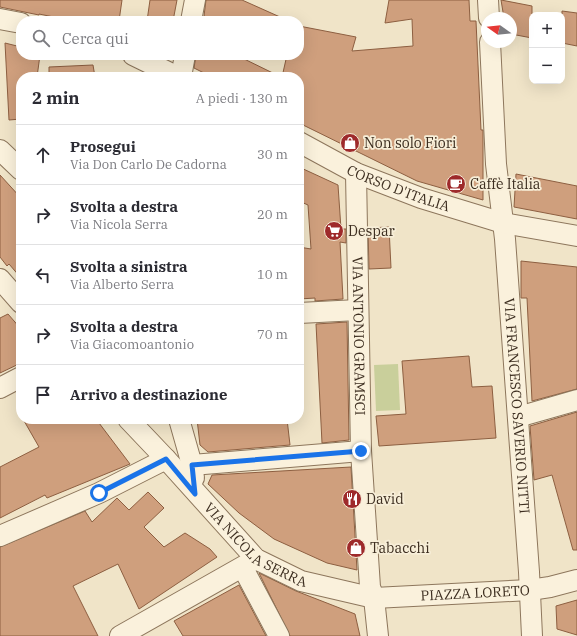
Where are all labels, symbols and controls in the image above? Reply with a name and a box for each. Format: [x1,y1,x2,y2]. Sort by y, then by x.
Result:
north arrow [481,12,517,48]
map controls [529,12,565,84]
button: + [529,12,565,48]
search box [16,16,304,60]
icon: search [30,27,52,49]
text: Cerca qui [62,29,129,48]
button: − [529,48,565,84]
text: 2 min [32,87,80,109]
text: A piedi · 130 m [196,90,288,107]
shop icon: Non solo Fiori [339,132,361,154]
place label: Non solo Fiori [364,134,456,152]
text: Prosegui [70,137,136,156]
icon: ahead [32,144,54,166]
text: 30 m [257,146,288,163]
text: Via Don Carlo De Cadorna [70,156,227,173]
street label: CORSO D'ITALIA [344,161,452,215]
cafe icon: Caffè Italia [445,173,467,195]
place label: Caffè Italia [470,175,541,193]
text: Svolta a destra [70,197,178,216]
icon: right [32,204,54,226]
text: 20 m [257,206,288,223]
text: Via Nicola Serra [70,216,168,233]
supermarket icon: Despar [323,220,345,242]
place label: Despar [348,222,396,240]
street label: VIA ANTONIO GRAMSCI [349,256,369,416]
text: Svolta a sinistra [70,257,188,276]
icon: left [32,264,54,286]
text: 10 m [257,266,288,283]
text: Via Alberto Serra [70,276,174,293]
street label: VIA FRANCESCO SAVERIO NITTI [500,297,534,515]
text: Svolta a destra [70,317,178,336]
icon: right [32,324,54,346]
text: 70 m [257,326,288,343]
text: Via Giacomoantonio [70,336,194,353]
icon: arrive [32,384,54,406]
text: Arrivo a destinazione [70,385,227,404]
route end [352,442,370,460]
route start [90,484,108,502]
restaurant icon: David [341,488,363,510]
place label: David [366,490,404,508]
street label: VIA NICOLA SERRA [200,499,309,591]
shop icon: Tabacchi [345,537,367,559]
place label: Tabacchi [370,539,430,557]
street label: PIAZZA LORETO [420,581,530,605]

